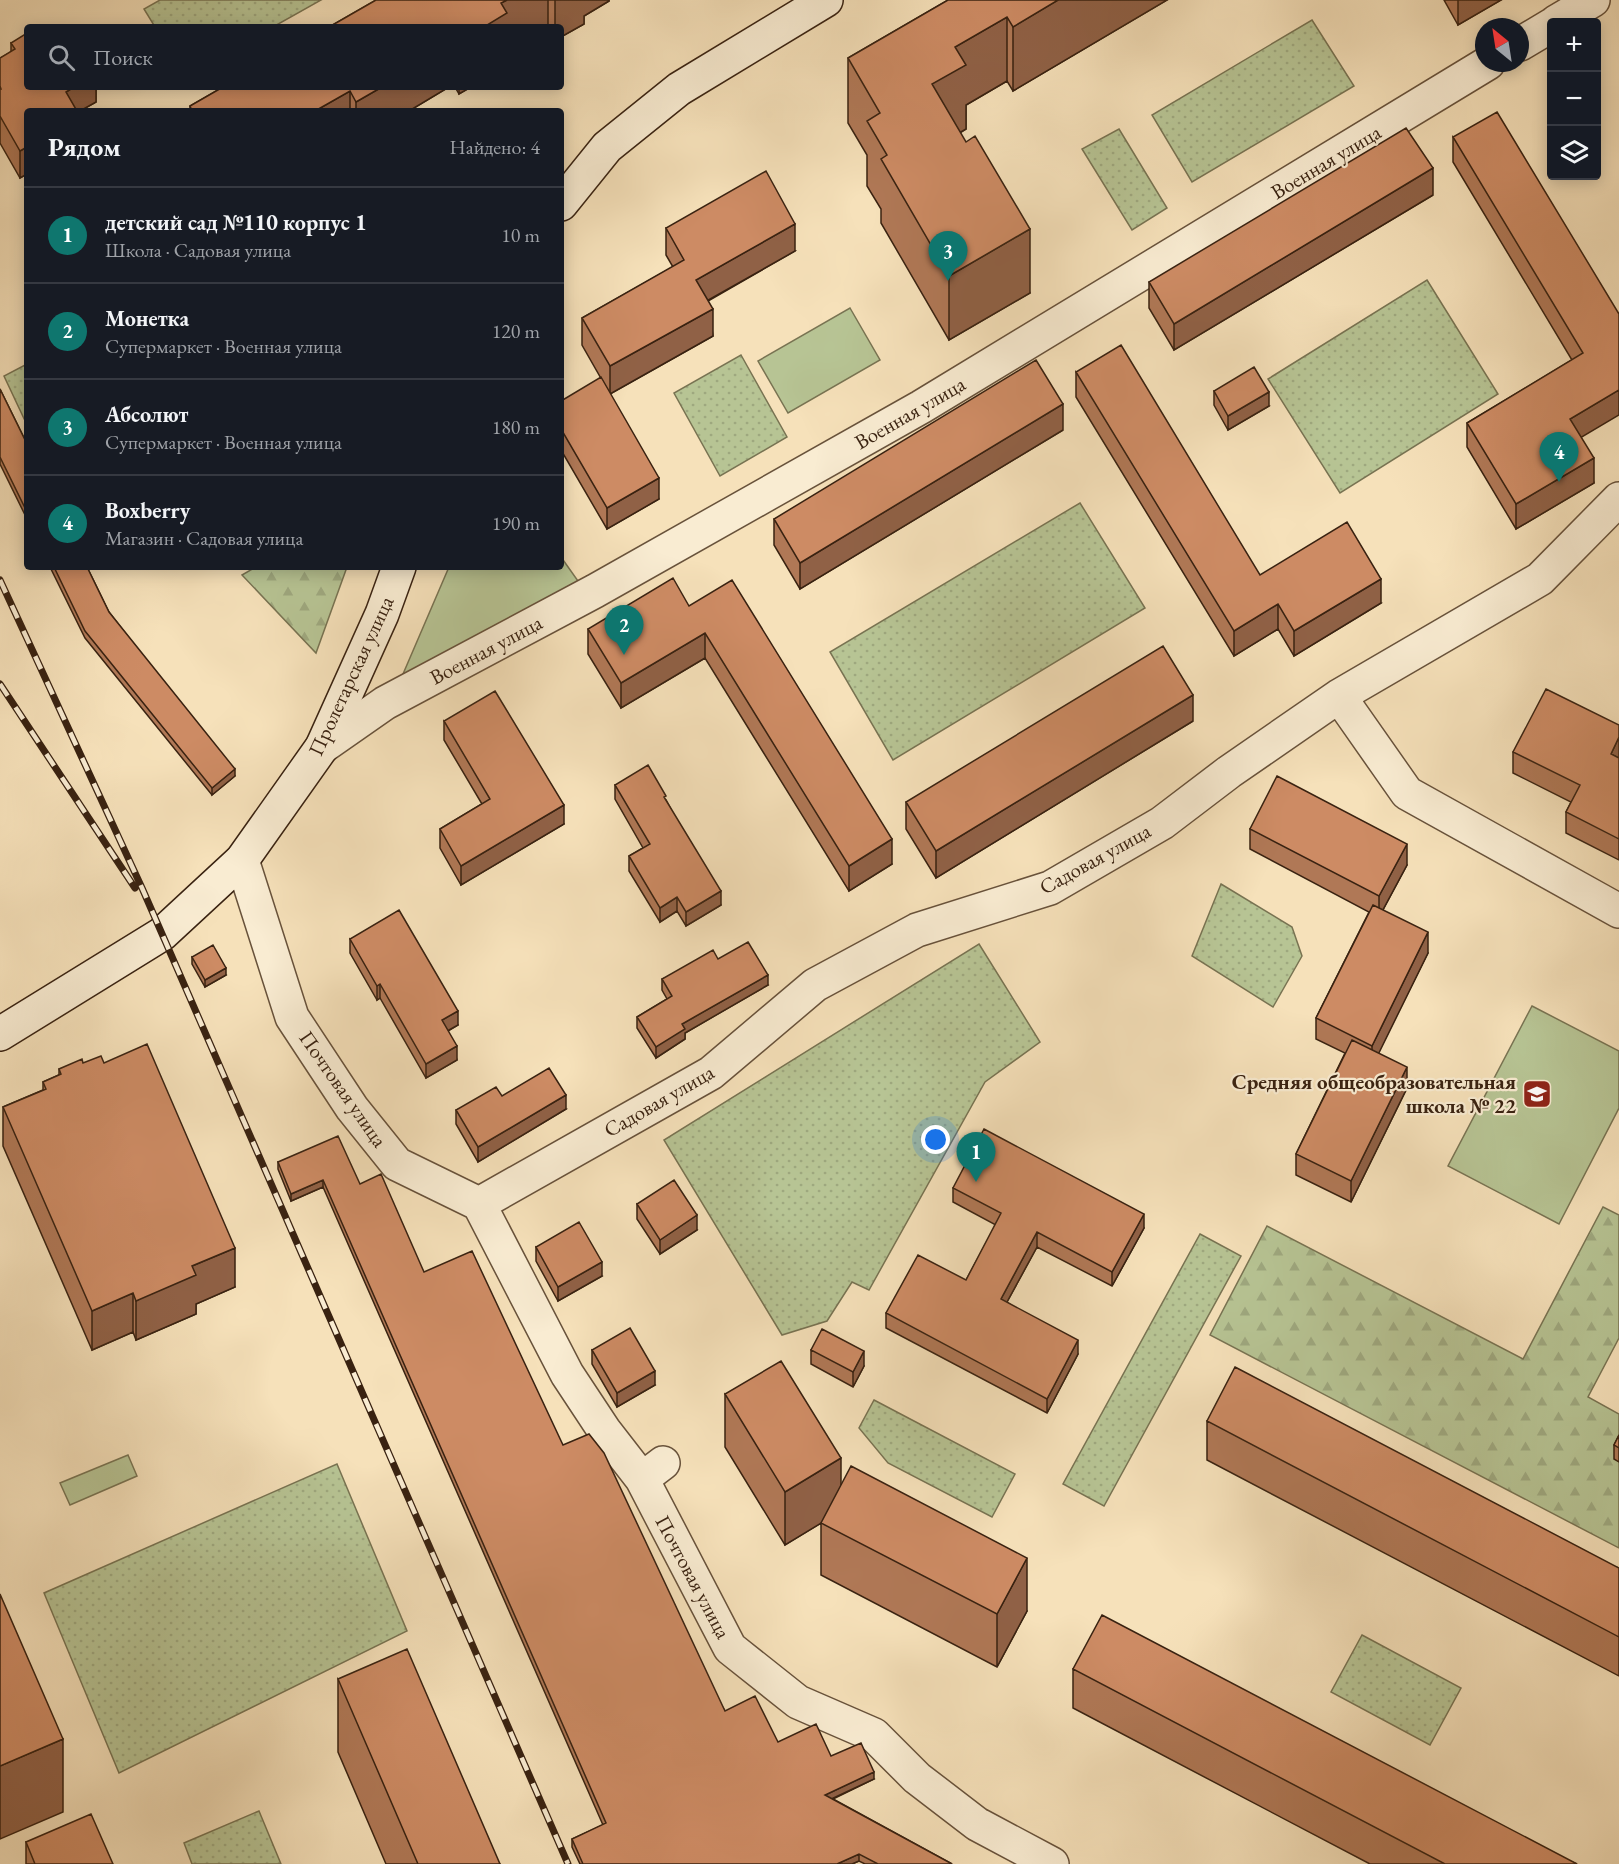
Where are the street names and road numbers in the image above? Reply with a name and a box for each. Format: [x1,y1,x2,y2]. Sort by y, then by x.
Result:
street label: Военная улица [1266,118,1386,205]
street label: Военная улица [849,370,971,455]
street label: Пролетарская улица [302,591,400,760]
street label: Военная улица [425,608,547,691]
street label: Садовая улица [1034,817,1156,900]
street label: Почтовая улица [293,1025,394,1153]
street label: Садовая улица [599,1058,719,1143]
street label: Почтовая улица [650,1510,738,1644]

